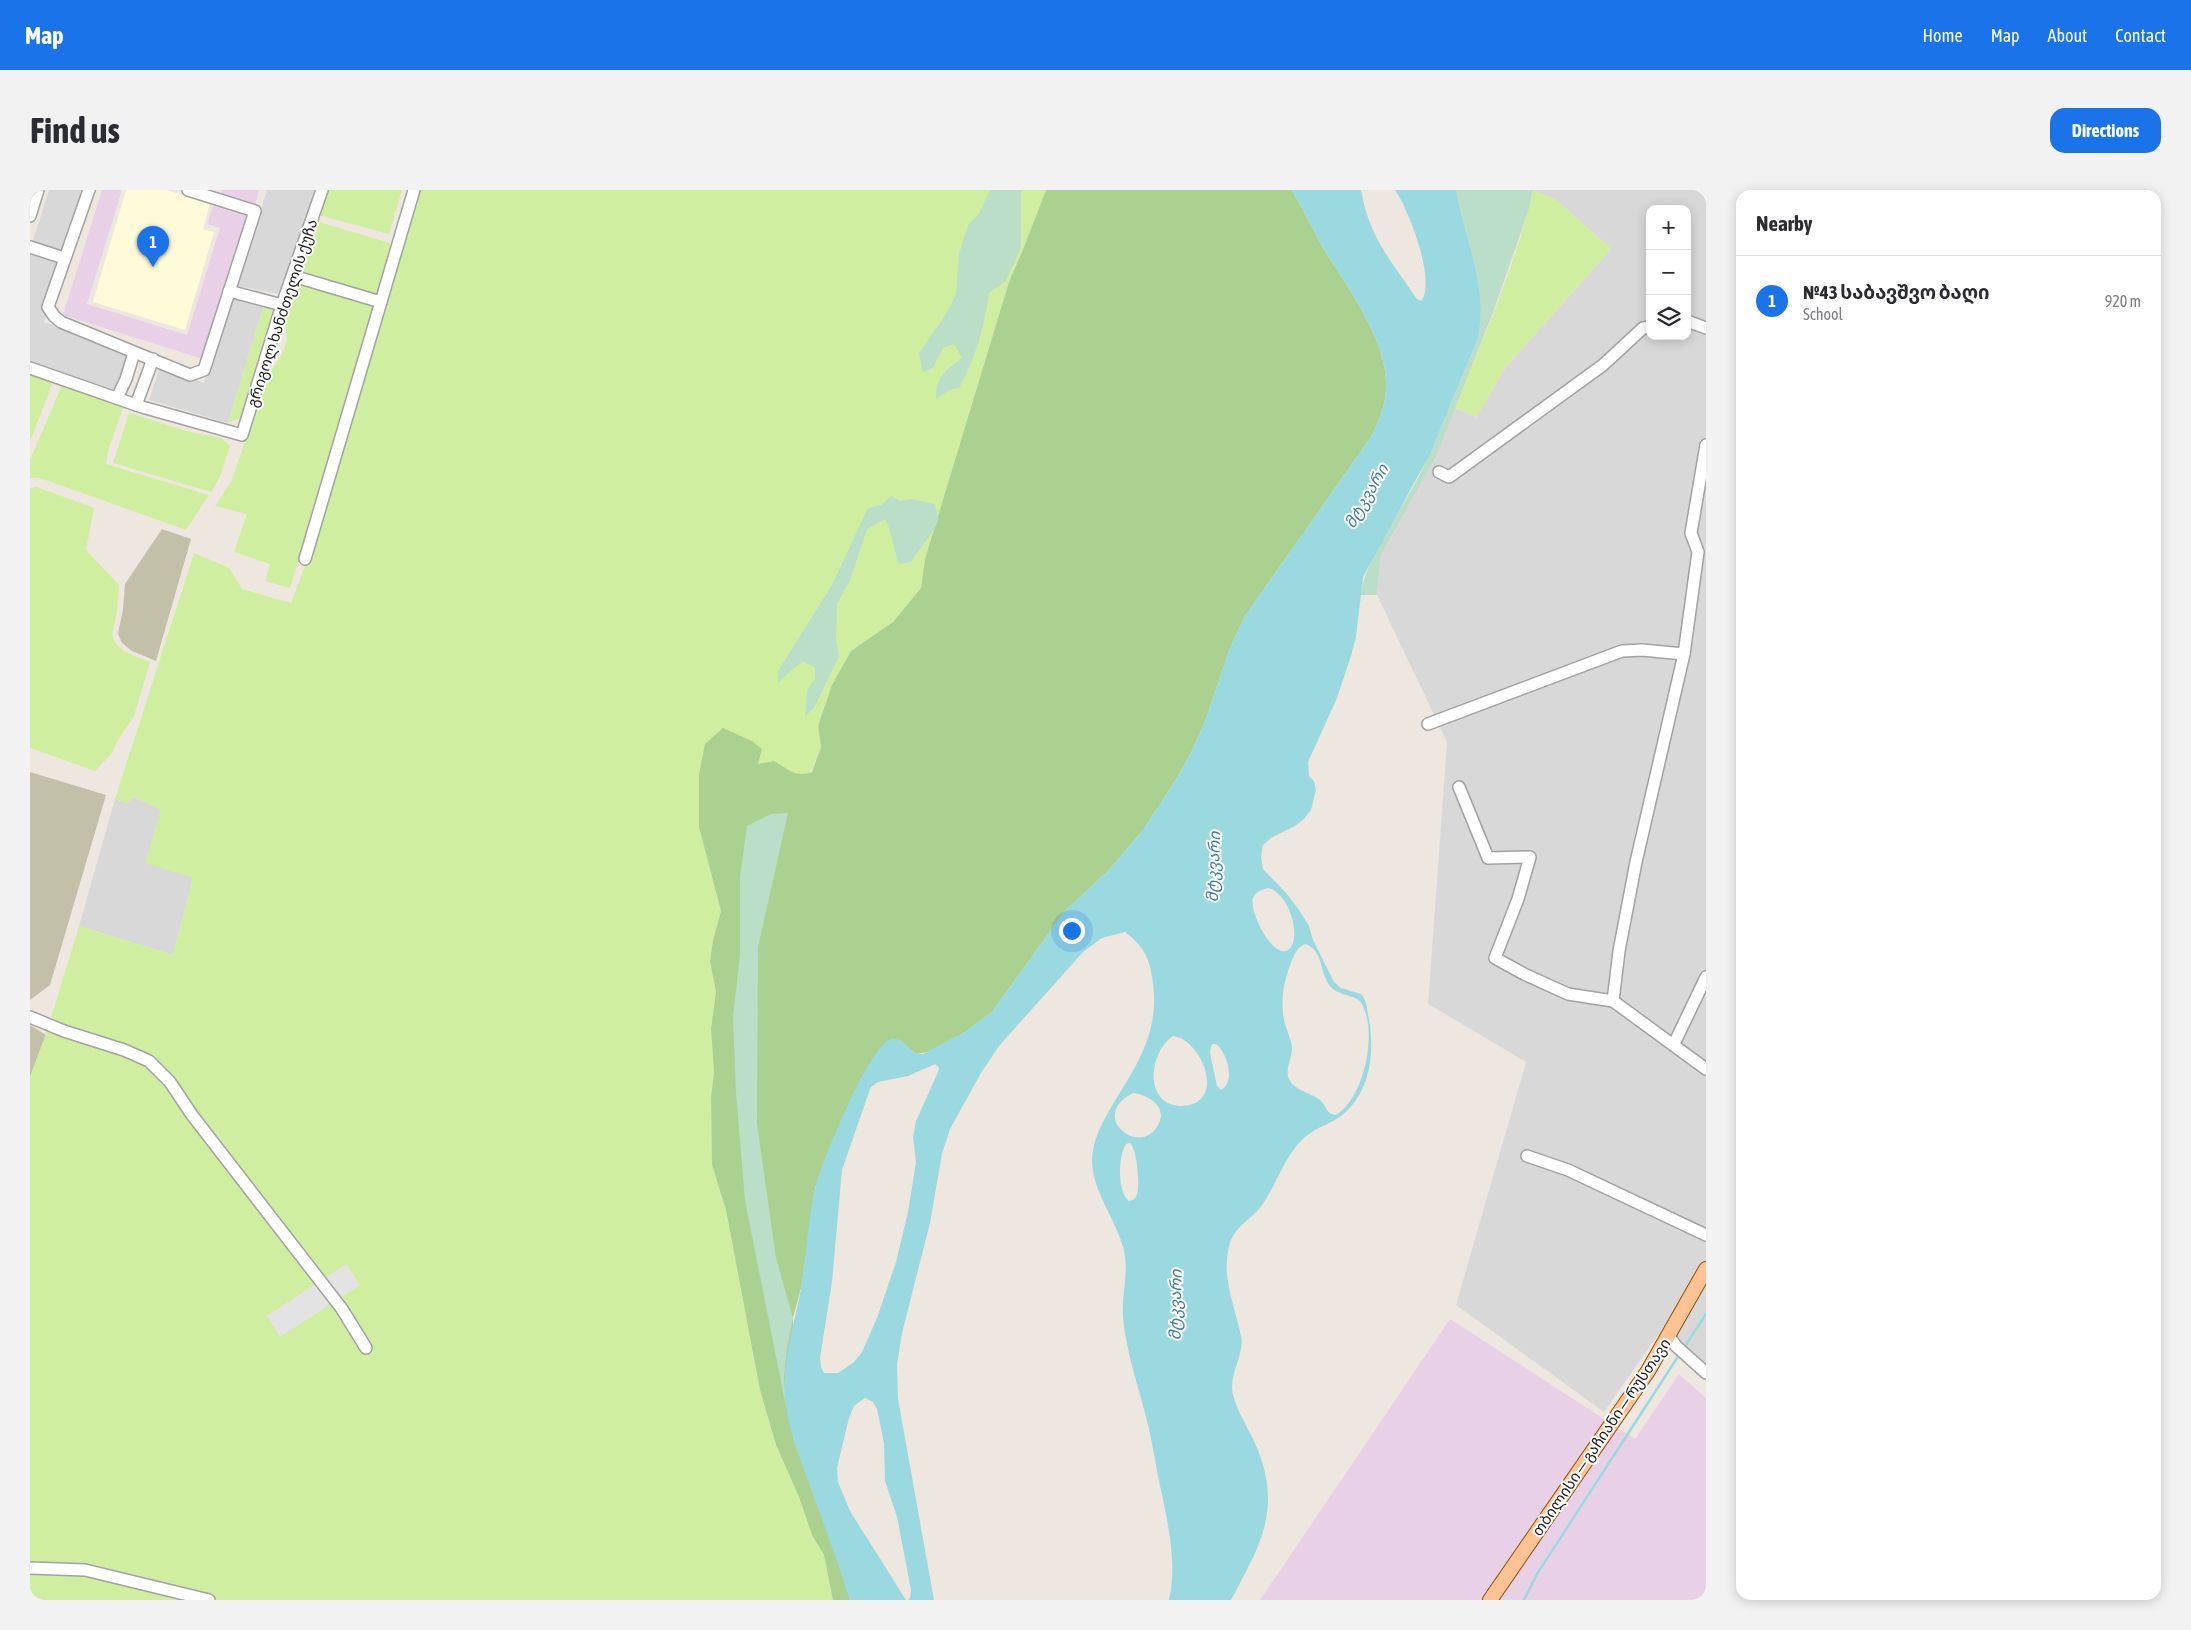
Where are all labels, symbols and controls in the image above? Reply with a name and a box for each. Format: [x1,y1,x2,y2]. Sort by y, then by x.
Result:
text: Map [25,22,64,49]
text: Home [1923,25,1963,46]
text: Map [1991,25,2020,46]
text: About [2048,25,2087,46]
text: Contact [2115,25,2166,46]
button: Directions [2050,108,2161,153]
text: Find us [30,110,120,150]
map controls [1646,205,1691,340]
button: + [1646,205,1691,250]
text: Nearby [1756,211,1812,235]
street label: გრიგოლ ხანძთელის ქუჩა [244,217,321,409]
pin: 1 [137,226,169,267]
button: − [1646,250,1691,295]
text: №43 საბავშვო ბაღი [1803,281,1989,303]
text: 1 [1768,292,1776,310]
text: 920 m [2105,292,2141,310]
button: layers [1646,295,1691,340]
text: School [1803,305,1843,323]
water label: მტკვარი [1341,460,1393,532]
water label: მტკვარი [1203,831,1224,903]
your location [1059,918,1085,944]
water label: მტკვარი [1165,1269,1186,1340]
street label: თბილისი — გაჩიანი — რუსთავი [1528,1335,1674,1539]

